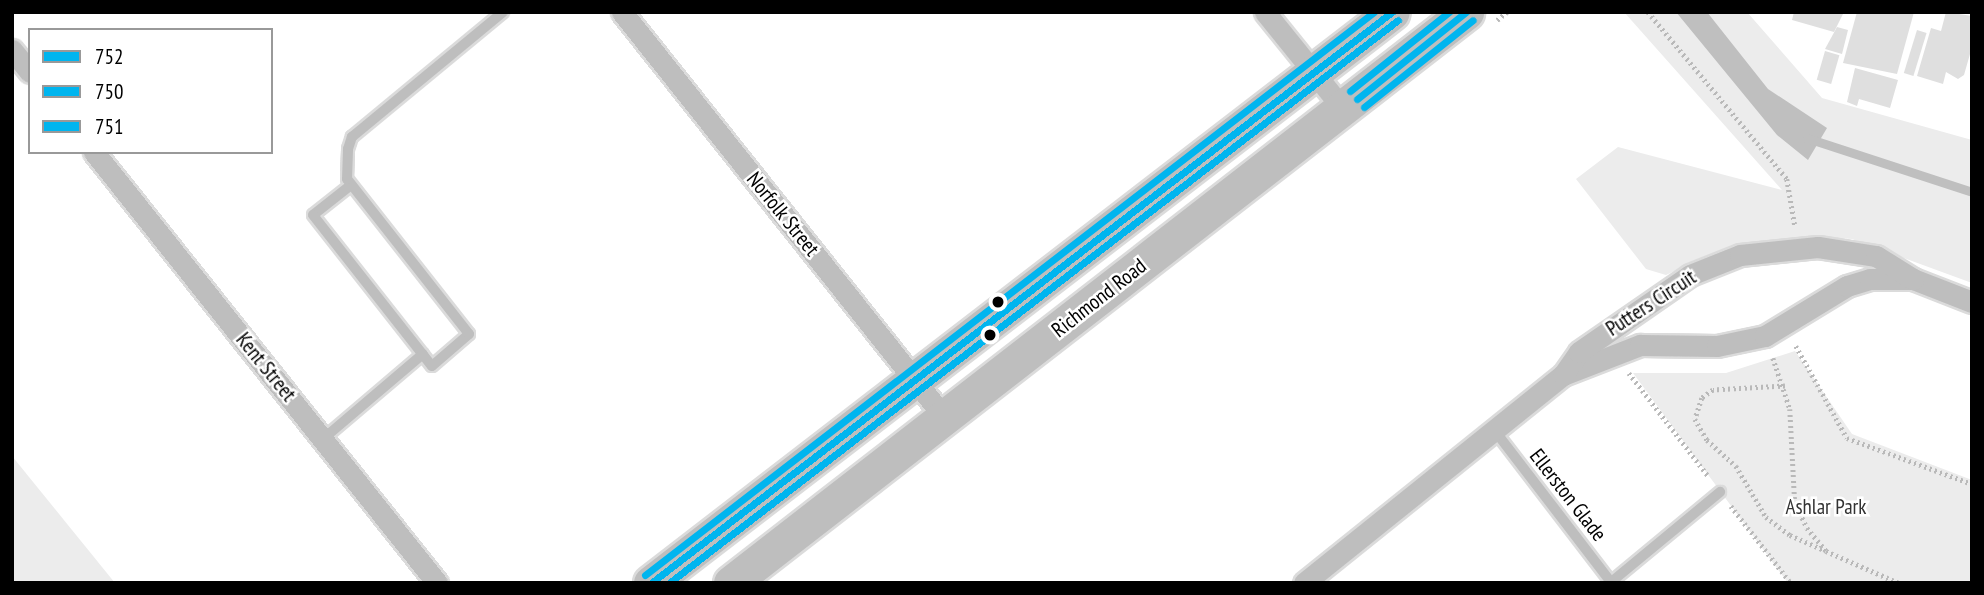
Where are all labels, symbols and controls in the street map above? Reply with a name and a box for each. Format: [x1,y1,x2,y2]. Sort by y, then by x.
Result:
legend [28,28,273,154]
text: 752 [95,43,123,70]
text: 750 [95,78,123,105]
text: 751 [95,113,123,140]
street label: Norfolk Street [741,167,825,261]
street label: Richmond Road [1047,253,1151,343]
street label: Putters Circuit [1601,265,1701,341]
unlabelled marker [991,295,1005,309]
street label: Kent Street [231,328,301,406]
unlabelled marker [983,328,997,342]
street label: Ellerston Glade [1524,444,1612,546]
park label: Ashlar Park [1786,494,1866,520]

